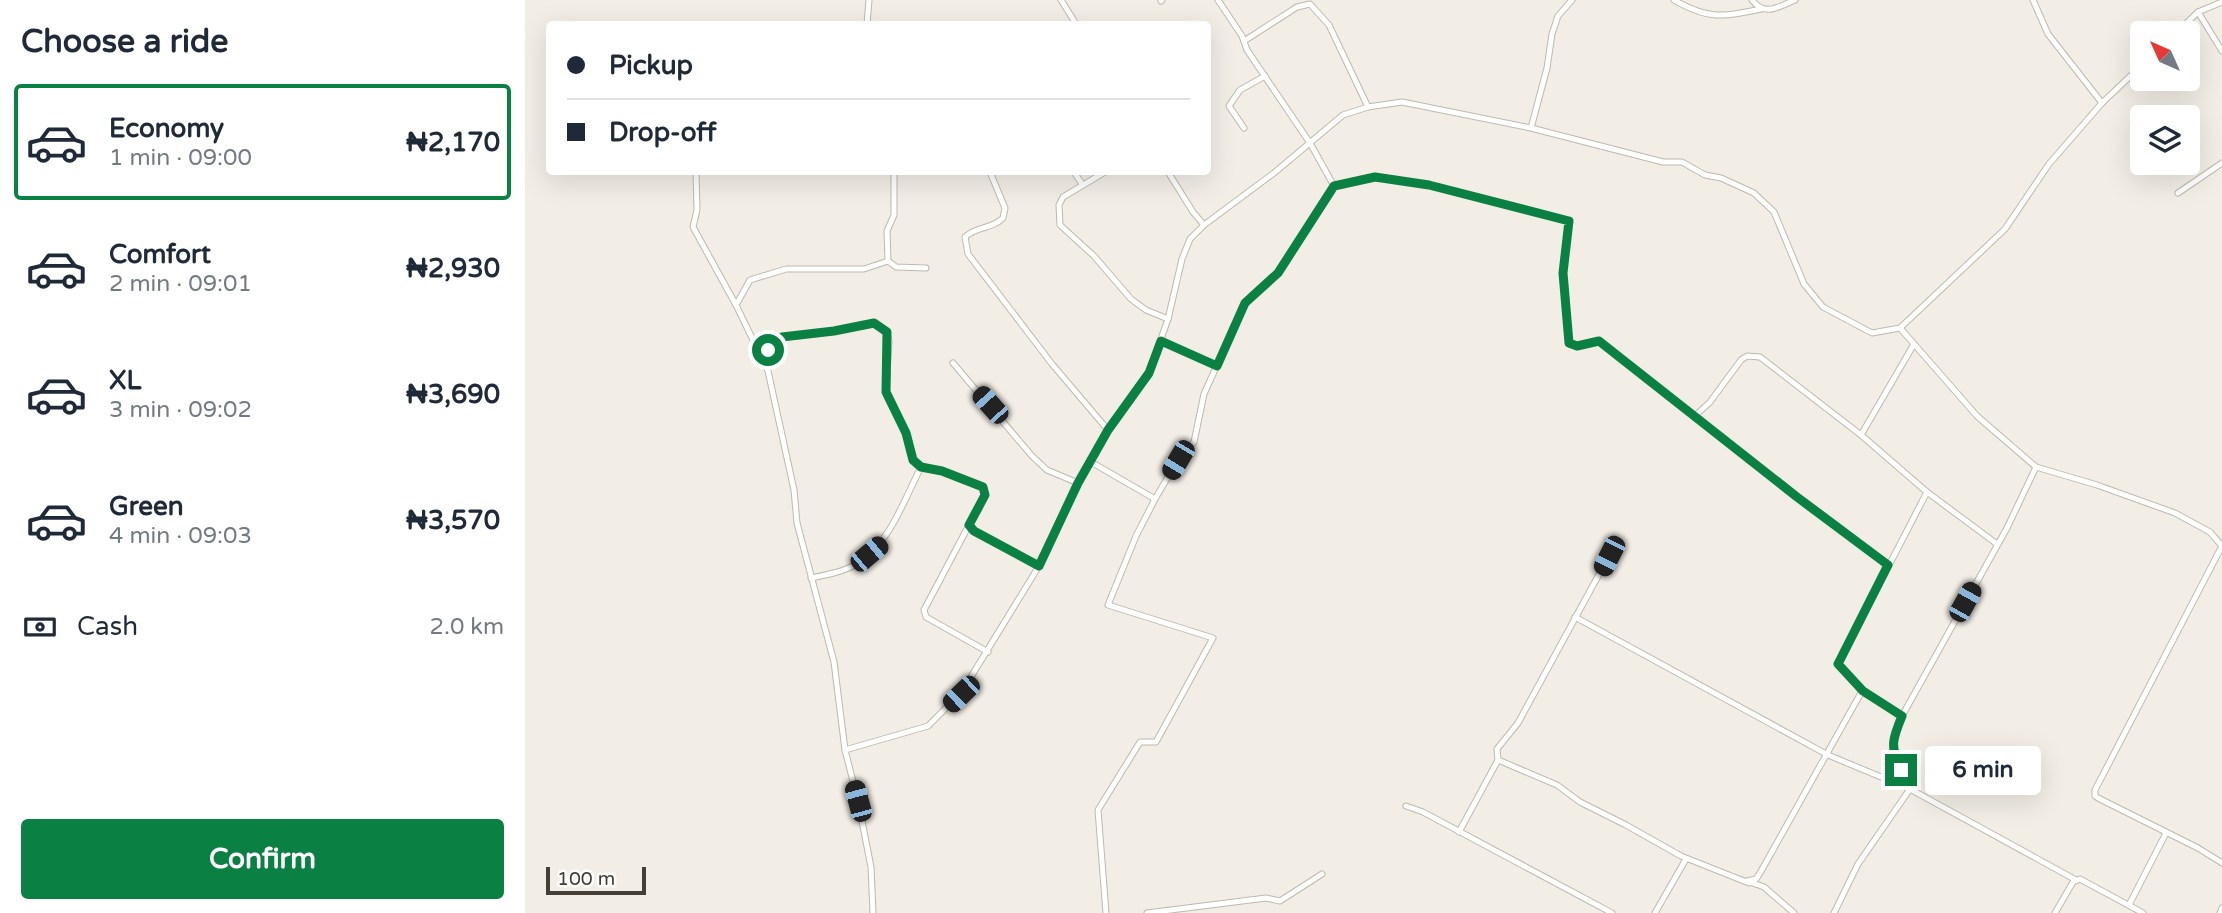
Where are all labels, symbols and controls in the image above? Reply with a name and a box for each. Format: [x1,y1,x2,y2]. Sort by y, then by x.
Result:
north arrow [2130,21,2200,91]
map controls [2130,21,2200,175]
text: Choose a ride [21,23,228,61]
text: Pickup [609,50,693,81]
button: layers [2130,105,2200,175]
icon: car [25,111,88,174]
text: Economy [109,113,224,144]
text: Drop-off [609,117,716,148]
text: ₦2,170 [406,127,500,158]
text: 1 min · 09:00 [109,144,252,172]
icon: car [25,237,88,300]
text: Comfort [109,239,211,270]
text: ₦2,930 [406,253,500,284]
text: 2 min · 09:01 [109,270,252,298]
route start [752,334,784,366]
icon: car [25,363,88,426]
text: XL [109,365,141,396]
text: ₦3,690 [406,379,500,410]
car [969,382,1012,428]
text: 3 min · 09:02 [109,396,252,424]
car [1159,437,1198,483]
icon: car [25,489,88,552]
text: Green [109,491,184,522]
text: ₦3,570 [406,505,500,536]
text: 4 min · 09:03 [109,522,252,550]
car [847,532,892,576]
car [1591,533,1628,579]
car [1946,579,1985,625]
icon: cash [21,608,59,646]
text: Cash [77,611,138,642]
text: 2.0 km [430,613,504,641]
car [939,672,984,716]
callout: 6 min [1925,746,2041,794]
route end [1885,754,1917,786]
text: 6 min [1952,756,2014,784]
car [843,778,874,824]
button: Confirm [21,819,504,899]
scale bar [546,864,646,896]
text: 100 m [557,868,615,890]

